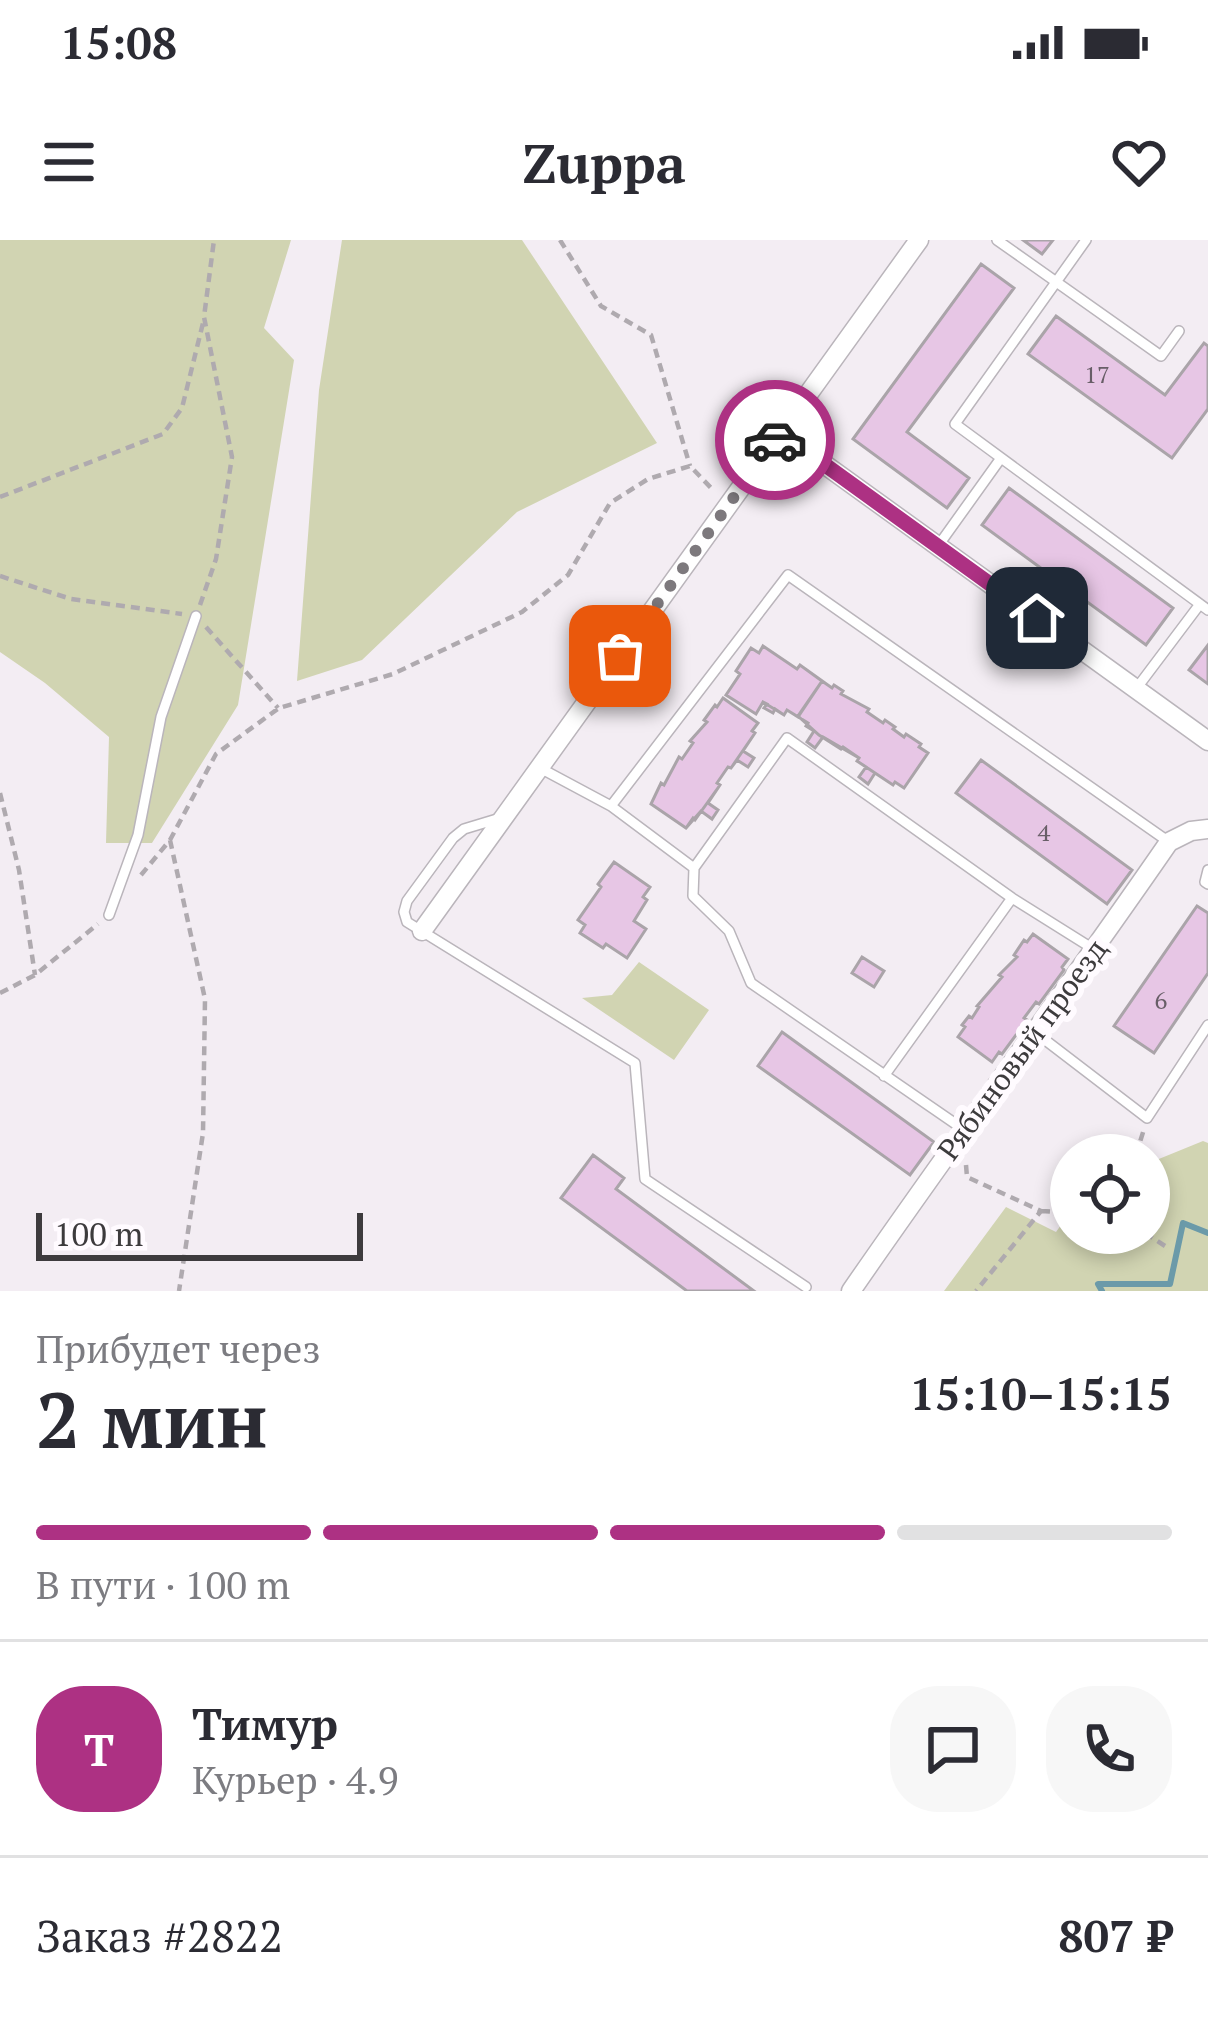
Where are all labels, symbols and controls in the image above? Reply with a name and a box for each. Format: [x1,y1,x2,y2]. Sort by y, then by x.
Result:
text: 15:08 [60,12,177,72]
text: Zuppa [522,127,686,198]
icon: menu [36,129,102,195]
icon: heart [1106,129,1172,195]
house number: 17 [1084,358,1110,390]
courier [715,380,835,500]
icon: car [742,407,808,473]
pin [986,567,1088,669]
icon: home [1004,585,1070,651]
pin [569,605,671,707]
icon: bag [587,623,653,689]
house number: 4 [1038,816,1051,848]
street label: Рябиновый проезд [928,930,1116,1168]
house number: 6 [1155,984,1168,1016]
map controls [1050,1134,1170,1254]
button: locate [1050,1134,1170,1254]
scale bar [36,1207,363,1260]
text: 100 m [54,1212,143,1255]
text: Прибудет через [36,1322,321,1374]
text: 15:10–15:15 [910,1363,1172,1423]
text: 2 мин [36,1367,268,1470]
text: В пути · 100 m [36,1558,290,1610]
button: chat [890,1686,1016,1812]
button: phone [1046,1686,1172,1812]
text: Тимур [192,1693,338,1753]
text: Т [84,1719,114,1779]
text: Курьер · 4.9 [192,1753,398,1805]
text: Заказ #2822 [36,1905,283,1965]
text: 807 ₽ [1058,1905,1172,1965]

